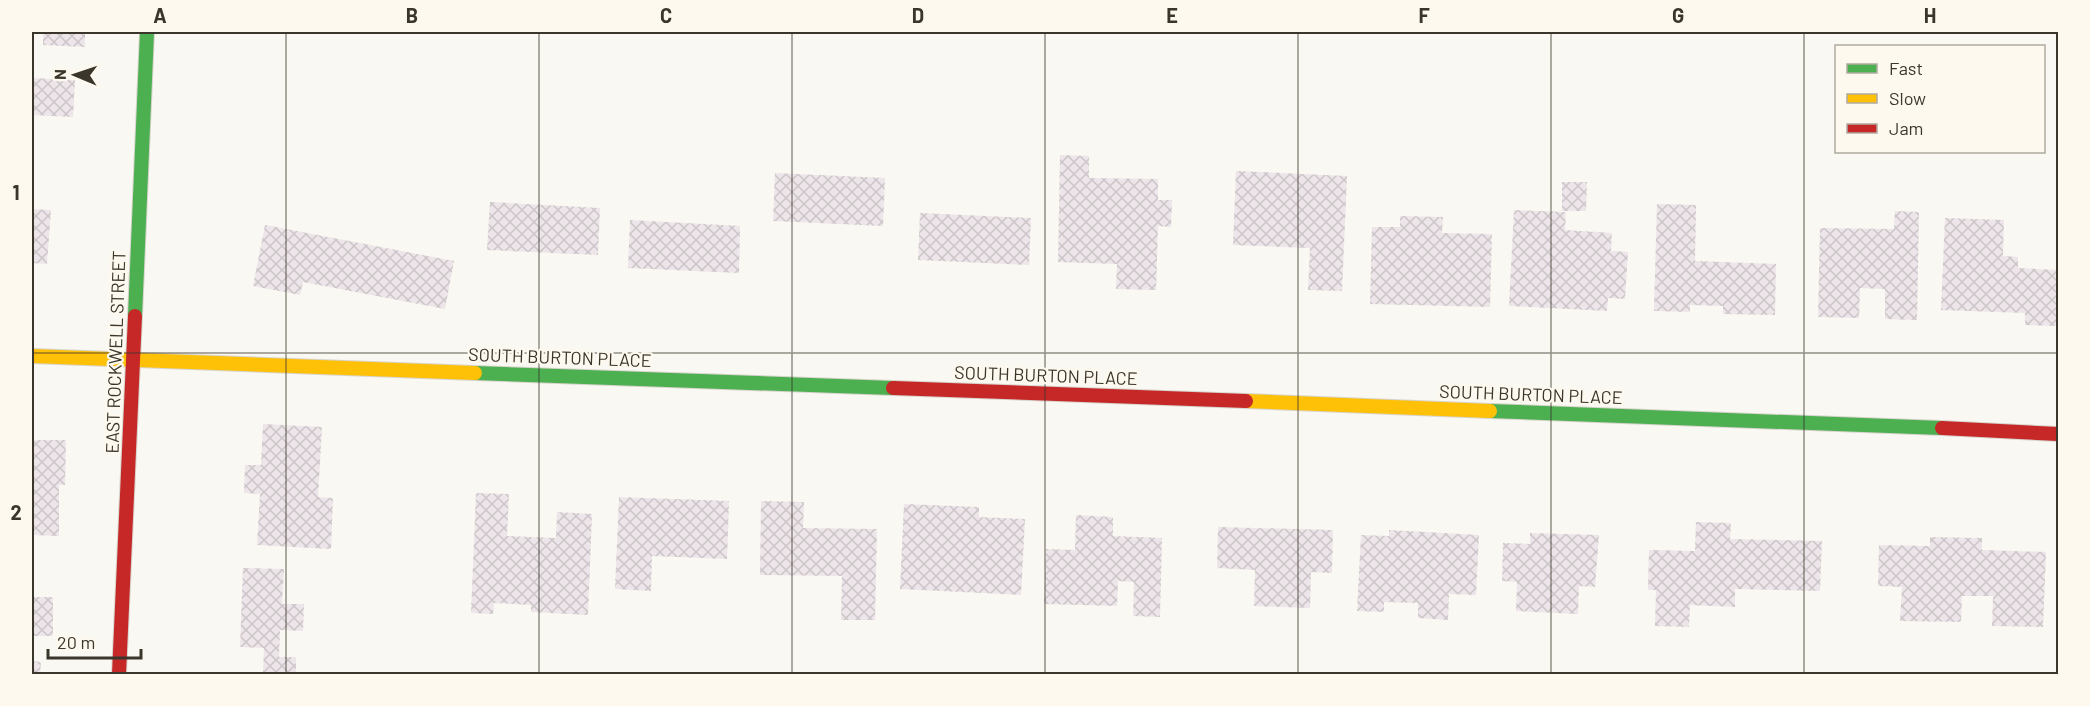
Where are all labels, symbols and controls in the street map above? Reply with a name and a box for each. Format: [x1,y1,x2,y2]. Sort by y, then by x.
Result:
text: A [153,3,167,27]
text: B [406,3,418,27]
text: C [660,3,672,27]
text: D [912,3,924,27]
text: E [1166,3,1178,27]
text: F [1418,3,1430,27]
text: G [1672,3,1684,27]
text: H [1924,3,1936,27]
north arrow [45,45,105,105]
legend [1835,45,2045,153]
text: Fast [1889,57,1923,79]
text: N [50,69,69,80]
text: Slow [1889,87,1926,109]
text: Jam [1889,117,1923,139]
text: 1 [12,180,20,204]
street label: EAST ROCKWELL STREET [100,250,130,454]
street label: SOUTH BURTON PLACE [468,343,652,371]
street label: SOUTH BURTON PLACE [954,361,1138,389]
street label: SOUTH BURTON PLACE [1439,380,1623,408]
text: 2 [10,500,22,524]
scale bar [48,622,141,660]
text: 20 m [57,631,95,653]

